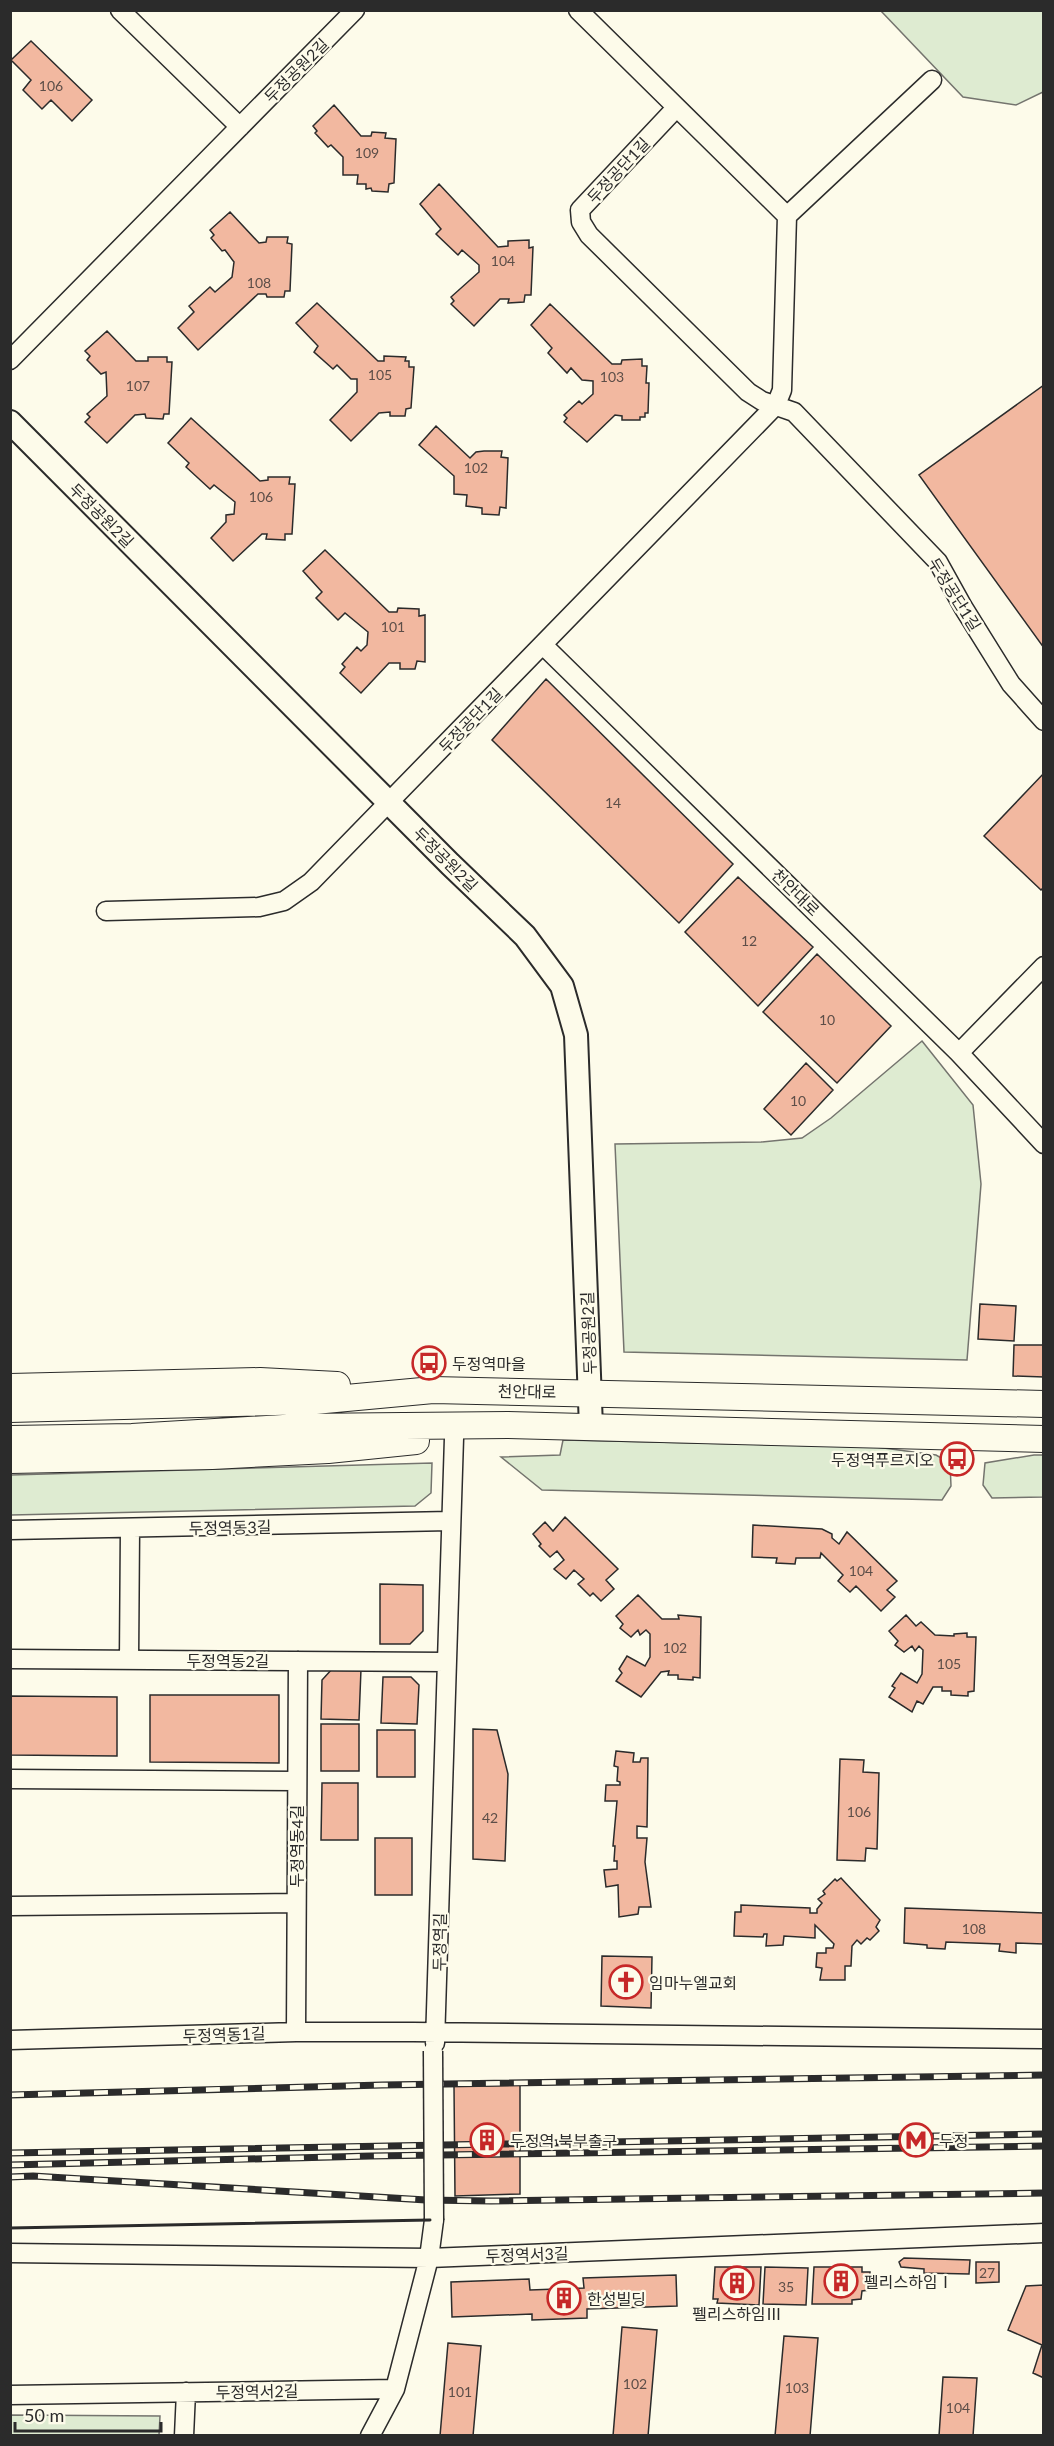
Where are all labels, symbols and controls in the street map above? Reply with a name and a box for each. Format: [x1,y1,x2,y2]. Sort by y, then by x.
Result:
street label: 두정공원2길 [260,34,332,106]
house number: 106 [39,77,63,94]
street label: 두정공단1길 [583,133,653,207]
house number: 109 [355,144,379,161]
house number: 104 [491,252,515,269]
house number: 108 [247,274,271,291]
house number: 105 [368,366,392,383]
house number: 103 [600,368,624,385]
house number: 107 [126,377,150,394]
house number: 102 [464,459,488,476]
street label: 두정공원2길 [66,479,138,551]
house number: 106 [249,488,273,505]
street label: 두정공단1길 [925,554,985,634]
house number: 101 [381,618,405,635]
street label: 두정공단1길 [434,684,506,756]
house number: 14 [605,794,621,811]
street label: 두정공원2길 [410,823,482,895]
street label: 천안대로 [768,865,824,919]
house number: 12 [741,932,757,949]
house number: 10 [819,1011,835,1028]
house number: 10 [790,1092,806,1109]
street label: 두정공원2길 [577,1291,599,1375]
bus stop icon: 두정역마을 [411,1345,447,1381]
place label: 두정역마을 [452,1354,526,1373]
street label: 천안대로 [497,1381,557,1401]
bus stop icon: 두정역푸르지오 [939,1441,975,1477]
place label: 두정역푸르지오 [831,1450,934,1469]
street label: 두정역동3길 [188,1517,272,1537]
house number: 104 [849,1562,873,1579]
house number: 102 [663,1639,687,1656]
street label: 두정역동2길 [187,1651,269,1670]
house number: 105 [937,1655,961,1672]
house number: 106 [847,1803,871,1820]
street label: 두정역동4길 [287,1805,306,1887]
house number: 42 [482,1809,498,1826]
street label: 두정역길 [429,1912,449,1972]
house number: 108 [962,1920,986,1937]
church icon: 임마누엘교회 [608,1964,644,2000]
place label: 임마누엘교회 [649,1973,737,1992]
street label: 두정역동1길 [182,2023,266,2045]
building icon: 두정역 북부출구 [469,2122,505,2158]
metro station icon: 두정 [898,2122,934,2158]
place label: 두정역 북부출구 [510,2131,617,2150]
place label: 두정 [939,2131,968,2150]
street label: 두정역서3길 [485,2243,569,2265]
building icon: 펠리스하임Ⅰ [823,2263,859,2299]
house number: 27 [979,2264,995,2281]
building icon: 펠리스하임Ⅲ [719,2265,755,2301]
place label: 펠리스하임Ⅰ [864,2272,954,2291]
house number: 35 [778,2278,794,2295]
building icon: 한성빌딩 [546,2280,582,2316]
place label: 한성빌딩 [587,2289,646,2308]
place label: 펠리스하임Ⅲ [692,2304,782,2323]
house number: 102 [623,2375,647,2392]
house number: 103 [785,2379,809,2396]
street label: 두정역서2길 [215,2381,299,2401]
house number: 101 [448,2383,472,2400]
scale bar [15,2395,160,2433]
house number: 104 [946,2399,970,2416]
text: 50 m [24,2404,64,2426]

